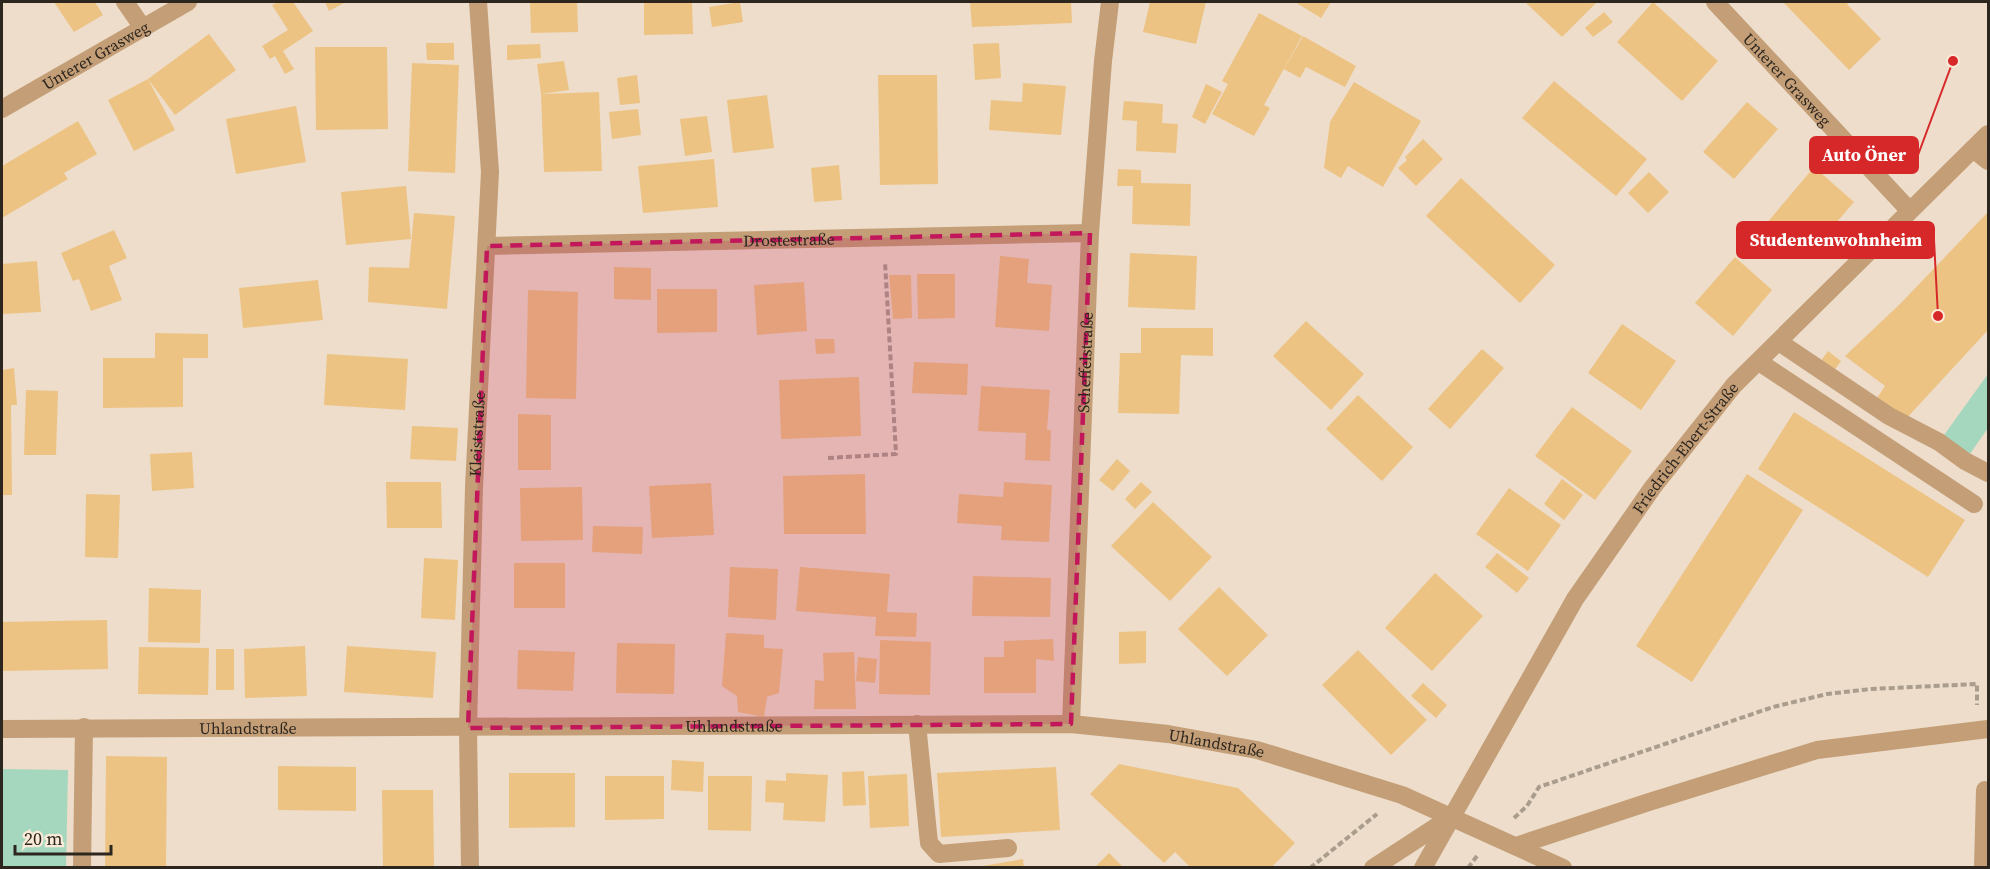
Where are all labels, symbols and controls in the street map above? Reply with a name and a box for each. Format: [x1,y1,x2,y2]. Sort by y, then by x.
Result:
street label: Unterer Grasweg [38,16,153,95]
street label: Unterer Grasweg [1738,28,1836,131]
callout: Auto Öner [1810,137,1918,173]
text: Auto Öner [1822,142,1907,167]
callout: Studentenwohnheim [1737,222,1934,258]
text: Studentenwohnheim [1750,227,1922,252]
street label: Drostestraße [743,228,835,251]
street label: Scheffelstraße [1072,311,1098,413]
street label: Friedrich-Ebert-Straße [1627,377,1743,518]
street label: Kleiststraße [464,391,490,477]
street label: Uhlandstraße [685,714,783,737]
street label: Uhlandstraße [199,717,297,739]
street label: Uhlandstraße [1167,723,1268,763]
scale bar [15,818,111,856]
text: 20 m [24,826,62,851]

